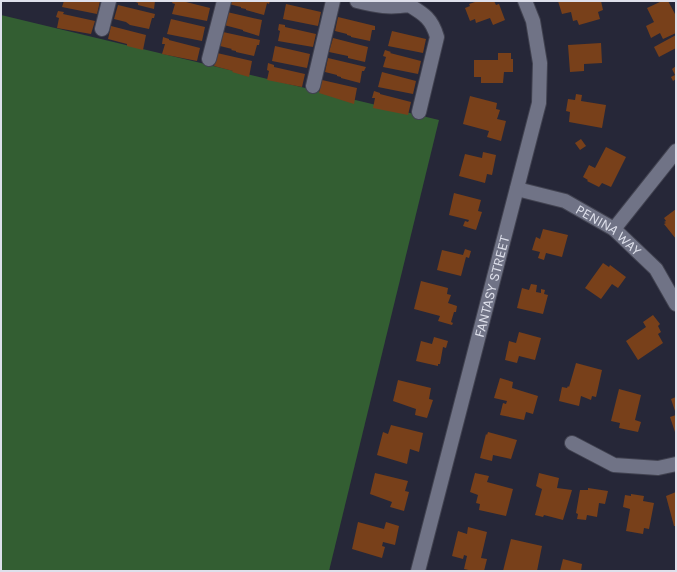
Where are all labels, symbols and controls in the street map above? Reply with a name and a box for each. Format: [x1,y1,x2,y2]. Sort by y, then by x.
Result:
street label: PENINA WAY [572,201,645,260]
street label: FANTASY STREET [471,234,513,339]

